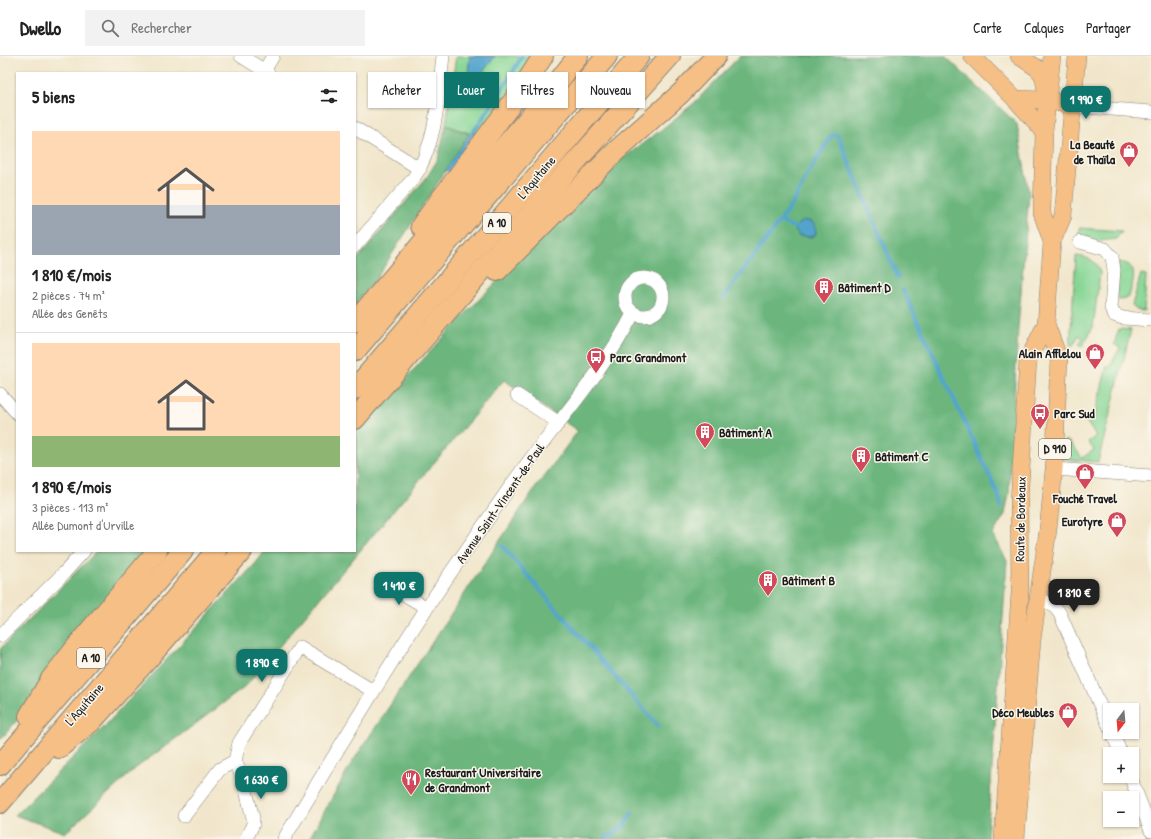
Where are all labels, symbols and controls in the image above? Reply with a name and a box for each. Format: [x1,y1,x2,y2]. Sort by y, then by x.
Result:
search box [85,10,365,46]
text: Dwello [20,15,61,41]
icon: search [99,17,121,39]
text: Rechercher [131,17,192,38]
text: Carte [973,18,1002,37]
text: Calques [1024,18,1064,37]
text: Partager [1086,18,1131,37]
chip: Acheter [368,72,436,108]
chip: Louer [444,72,499,108]
chip: Filtres [507,72,568,108]
chip: Nouveau [576,72,645,108]
text: 5 biens [32,85,75,108]
icon: filters [318,85,340,107]
pin: 1 990 € [1049,86,1123,120]
text: 1 990 € [1070,90,1102,108]
place label: La Beauté de Thaïla [1070,135,1116,168]
shop icon: La Beauté de Thaïla [1118,140,1140,168]
street label: L'Aquitaine [513,152,559,202]
icon: home [150,157,222,229]
road number: A 10 [483,213,511,233]
text: 1 810 €/mois [32,263,111,286]
building icon: Bâtiment D [813,276,835,304]
place label: Bâtiment D [838,278,891,296]
text: 2 pièces · 74 m² [32,286,105,304]
text: Allée des Genêts [32,304,107,322]
shop icon: Alain Afflelou [1084,342,1106,370]
place label: Alain Afflelou [1019,344,1082,362]
bus stop icon: Parc Grandmont [585,346,607,374]
place label: Parc Grandmont [610,348,687,366]
icon: home [150,369,222,441]
bus stop icon: Parc Sud [1029,402,1051,430]
place label: Parc Sud [1054,404,1096,422]
building icon: Bâtiment A [694,421,716,449]
place label: Bâtiment A [719,423,772,441]
street label: Avenue Saint-Vincent-de-Paul [452,439,549,567]
road number: D 910 [1039,439,1071,459]
building icon: Bâtiment C [850,445,872,473]
place label: Bâtiment C [875,447,929,465]
shop icon: Fouché Travel [1074,462,1096,490]
text: 1 890 €/mois [32,475,111,498]
street label: Route de Bordeaux [1010,476,1030,562]
place label: Fouché Travel [1052,489,1118,507]
text: 3 pièces · 113 m² [32,498,108,516]
shop icon: Eurotyre [1106,510,1128,538]
place label: Eurotyre [1062,512,1104,531]
text: Allée Dumont d'Urville [32,516,134,534]
building icon: Bâtiment B [757,569,779,597]
place label: Bâtiment B [782,571,835,589]
pin: 1 410 € [362,572,436,606]
text: 1 410 € [383,576,415,594]
pin: 1 810 € [1037,579,1111,613]
text: 1 810 € [1057,583,1091,601]
road number: A 10 [77,648,105,668]
pin: 1 890 € [225,649,299,683]
text: 1 890 € [245,653,279,671]
street label: L'Aquitaine [60,679,108,729]
shop icon: Déco Meubles [1057,701,1079,729]
place label: Déco Meubles [992,703,1054,721]
north arrow [1103,703,1139,739]
map controls [1103,703,1139,827]
button: + [1103,747,1139,783]
place label: Restaurant Universitaire de Grandmont [425,763,542,796]
pin: 1 630 € [224,766,298,800]
restaurant icon: Restaurant Universitaire de Grandmont [400,768,422,796]
text: 1 630 € [244,770,278,788]
button: − [1103,791,1139,827]

